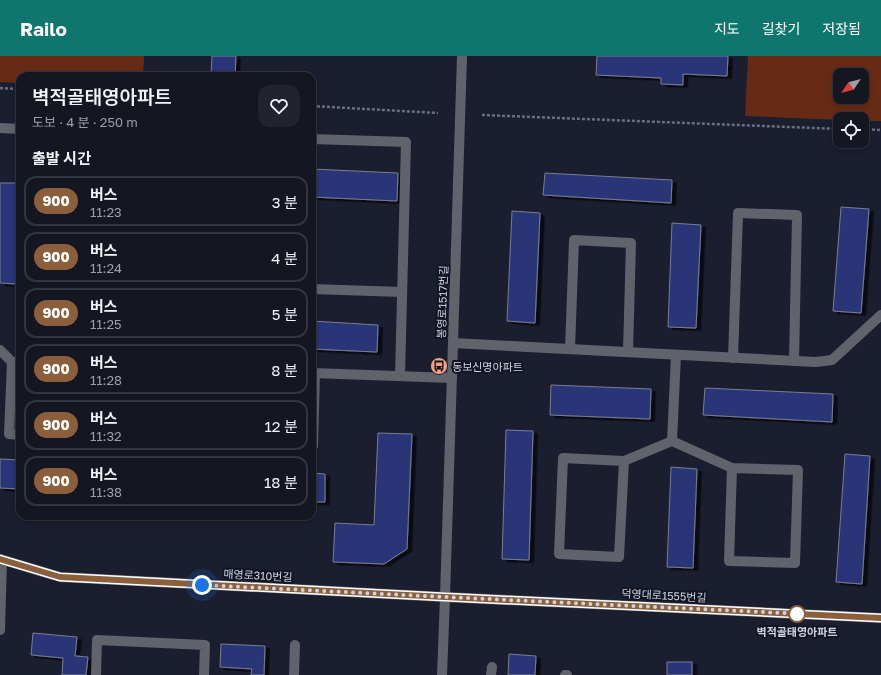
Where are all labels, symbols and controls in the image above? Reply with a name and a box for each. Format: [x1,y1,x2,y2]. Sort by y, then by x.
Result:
text: Railo [20,17,67,40]
text: 지도 [714,20,740,37]
text: 길찾기 [762,20,800,37]
text: 저장됨 [822,20,861,37]
north arrow [833,68,869,104]
map controls [833,68,869,148]
text: 벽적골태영아파트 [32,85,172,108]
button: heart [258,85,300,127]
button: locate [833,112,869,148]
text: 도보 · 4 분 · 250 m [32,114,138,130]
text: 출발 시간 [32,149,91,167]
text: 버스 [90,185,118,203]
text: 900 [42,192,70,209]
text: 3 분 [272,193,298,211]
text: 11:23 [90,204,122,220]
text: 버스 [90,241,118,259]
text: 900 [42,248,70,265]
text: 4 분 [271,249,298,267]
text: 11:24 [90,260,122,276]
street label: 봉영로1517번길 [434,265,450,339]
text: 버스 [90,297,118,315]
text: 900 [42,304,70,321]
text: 5 분 [272,305,298,323]
text: 11:25 [90,316,122,332]
text: 버스 [90,353,118,371]
bus stop icon: 동보신명아파트 [429,356,449,376]
text: 900 [42,360,70,377]
place label: 동보신명아파트 [452,360,523,373]
text: 8 분 [271,361,298,379]
text: 11:28 [90,372,122,388]
text: 버스 [90,409,118,427]
text: 900 [42,416,70,433]
text: 12 분 [264,417,298,435]
text: 11:32 [90,428,122,444]
text: 버스 [90,465,118,483]
text: 900 [42,472,70,489]
text: 18 분 [264,473,298,491]
text: 11:38 [90,484,122,500]
street label: 매영로310번길 [223,567,293,583]
your location [192,575,212,595]
street label: 덕영대로1555번길 [621,586,707,604]
marker: 벽적골태영아파트 [788,605,806,623]
place label: 벽적골태영아파트 [757,625,837,638]

